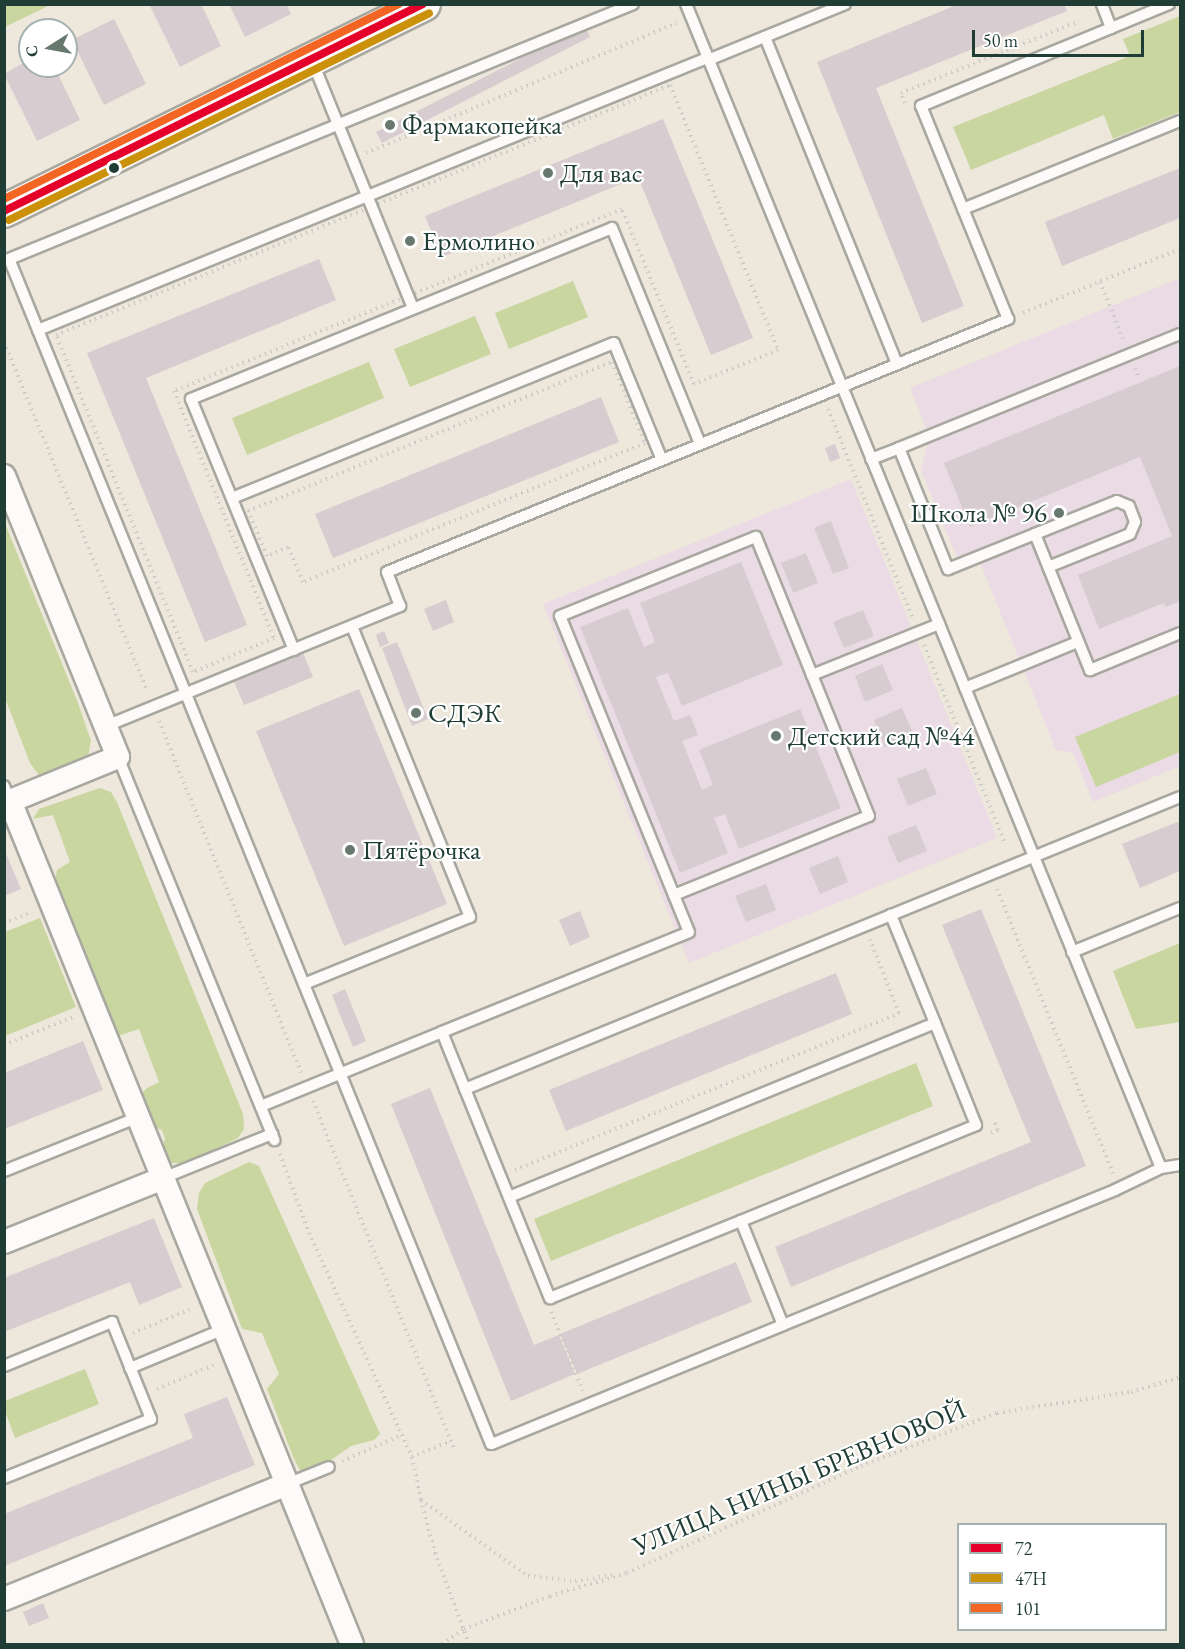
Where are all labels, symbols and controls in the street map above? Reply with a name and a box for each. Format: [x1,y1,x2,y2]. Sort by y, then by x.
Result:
north arrow [18,18,78,78]
scale bar [975,18,1148,56]
text: 50 m [983,29,1018,52]
text: С [20,44,43,59]
place label: Фармакопейка [402,109,562,141]
marker: Фармакопейка [383,118,397,132]
place label: Для вас [560,157,643,189]
unlabelled marker [108,162,120,174]
marker: Для вас [541,166,555,180]
place label: Ермолино [422,225,535,257]
marker: Ермолино [403,234,417,248]
place label: Школа № 96 [910,497,1047,529]
marker: Школа № 96 [1052,506,1066,520]
place label: СДЭК [428,697,502,729]
marker: СДЭК [409,706,423,720]
place label: Детский сад №44 [788,720,974,752]
marker: Детский сад №44 [769,729,783,743]
place label: Пятёрочка [362,834,481,866]
marker: Пятёрочка [343,843,357,857]
street label: УЛИЦА НИНЫ БРЕВНОВОЙ [628,1392,970,1562]
legend [957,1523,1167,1631]
text: 72 [1015,1537,1032,1560]
text: 47Н [1015,1567,1047,1590]
text: 101 [1015,1597,1041,1620]

